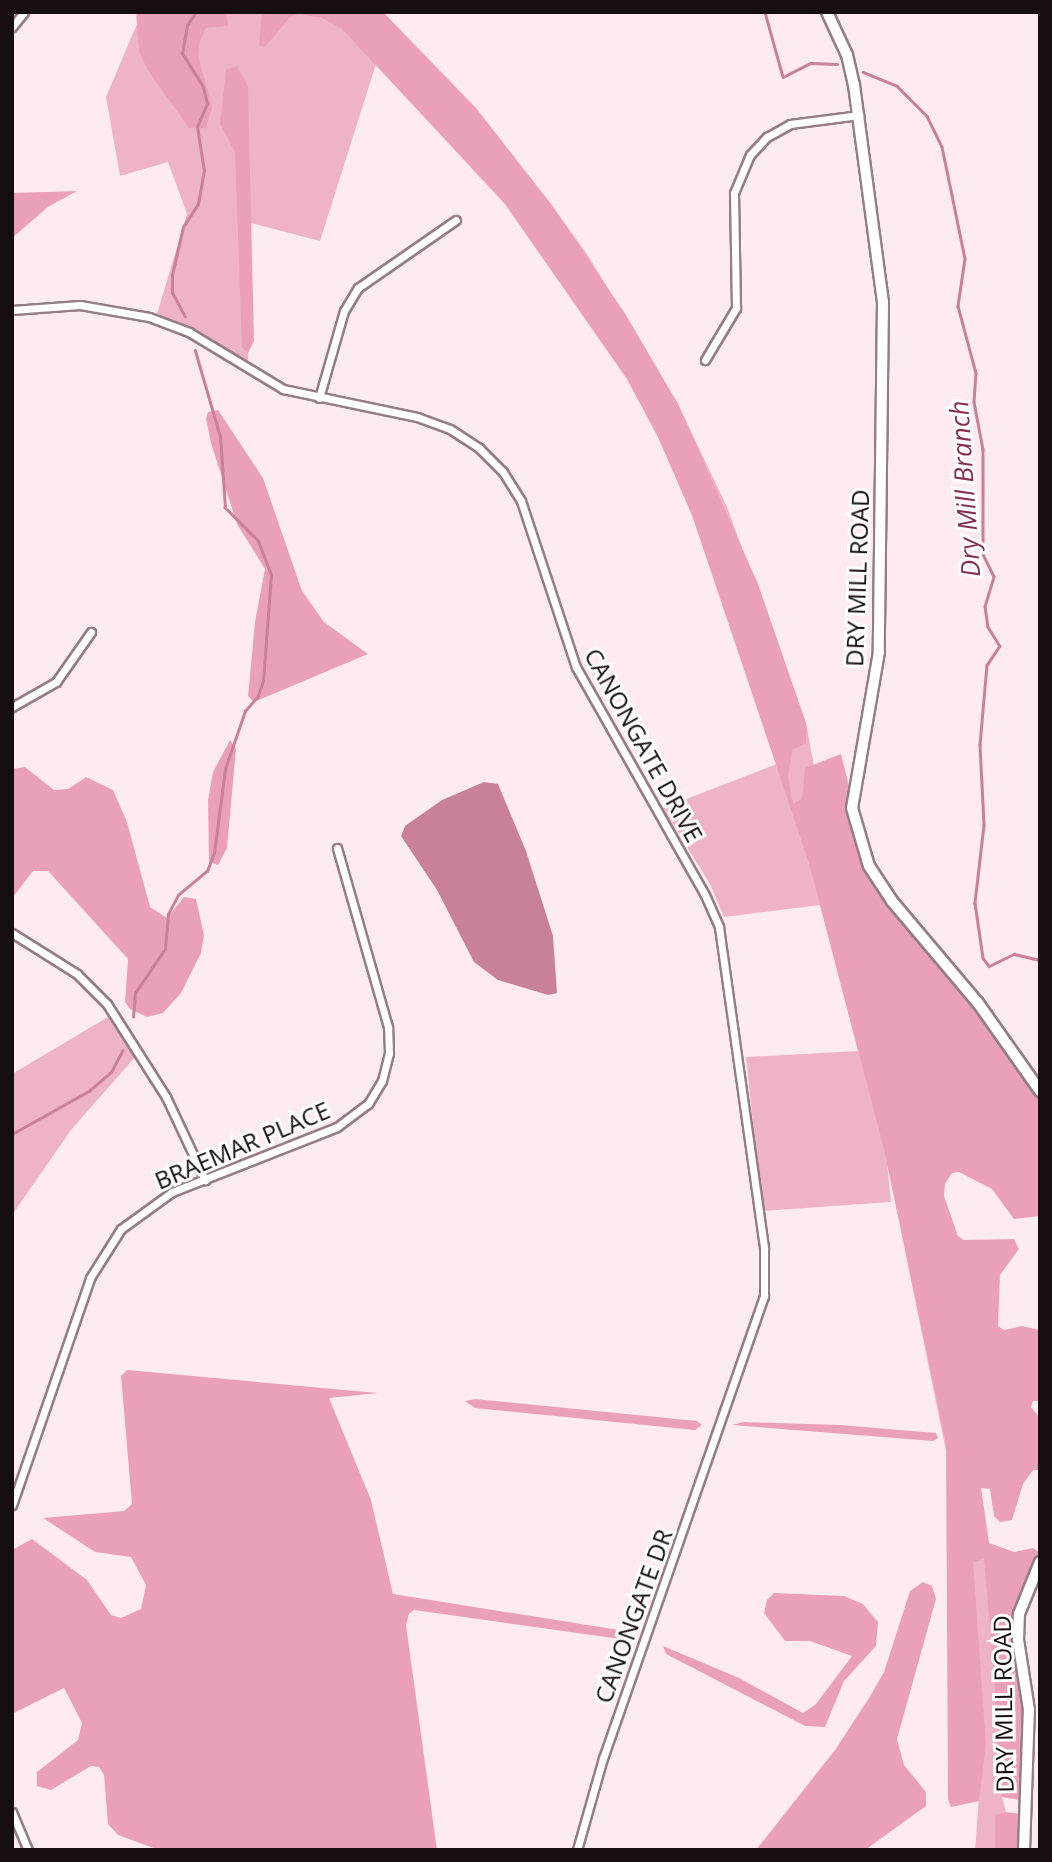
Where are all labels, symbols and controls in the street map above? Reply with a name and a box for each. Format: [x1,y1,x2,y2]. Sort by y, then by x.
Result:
water label: Dry Mill Branch [943,400,987,578]
street label: DRY MILL ROAD [840,489,874,667]
street label: CANONGATE DRIVE [579,643,709,847]
street label: BRAEMAR PLACE [150,1095,334,1195]
street label: CANONGATE DR [588,1525,678,1707]
street label: DRY MILL ROAD [987,1615,1019,1793]

